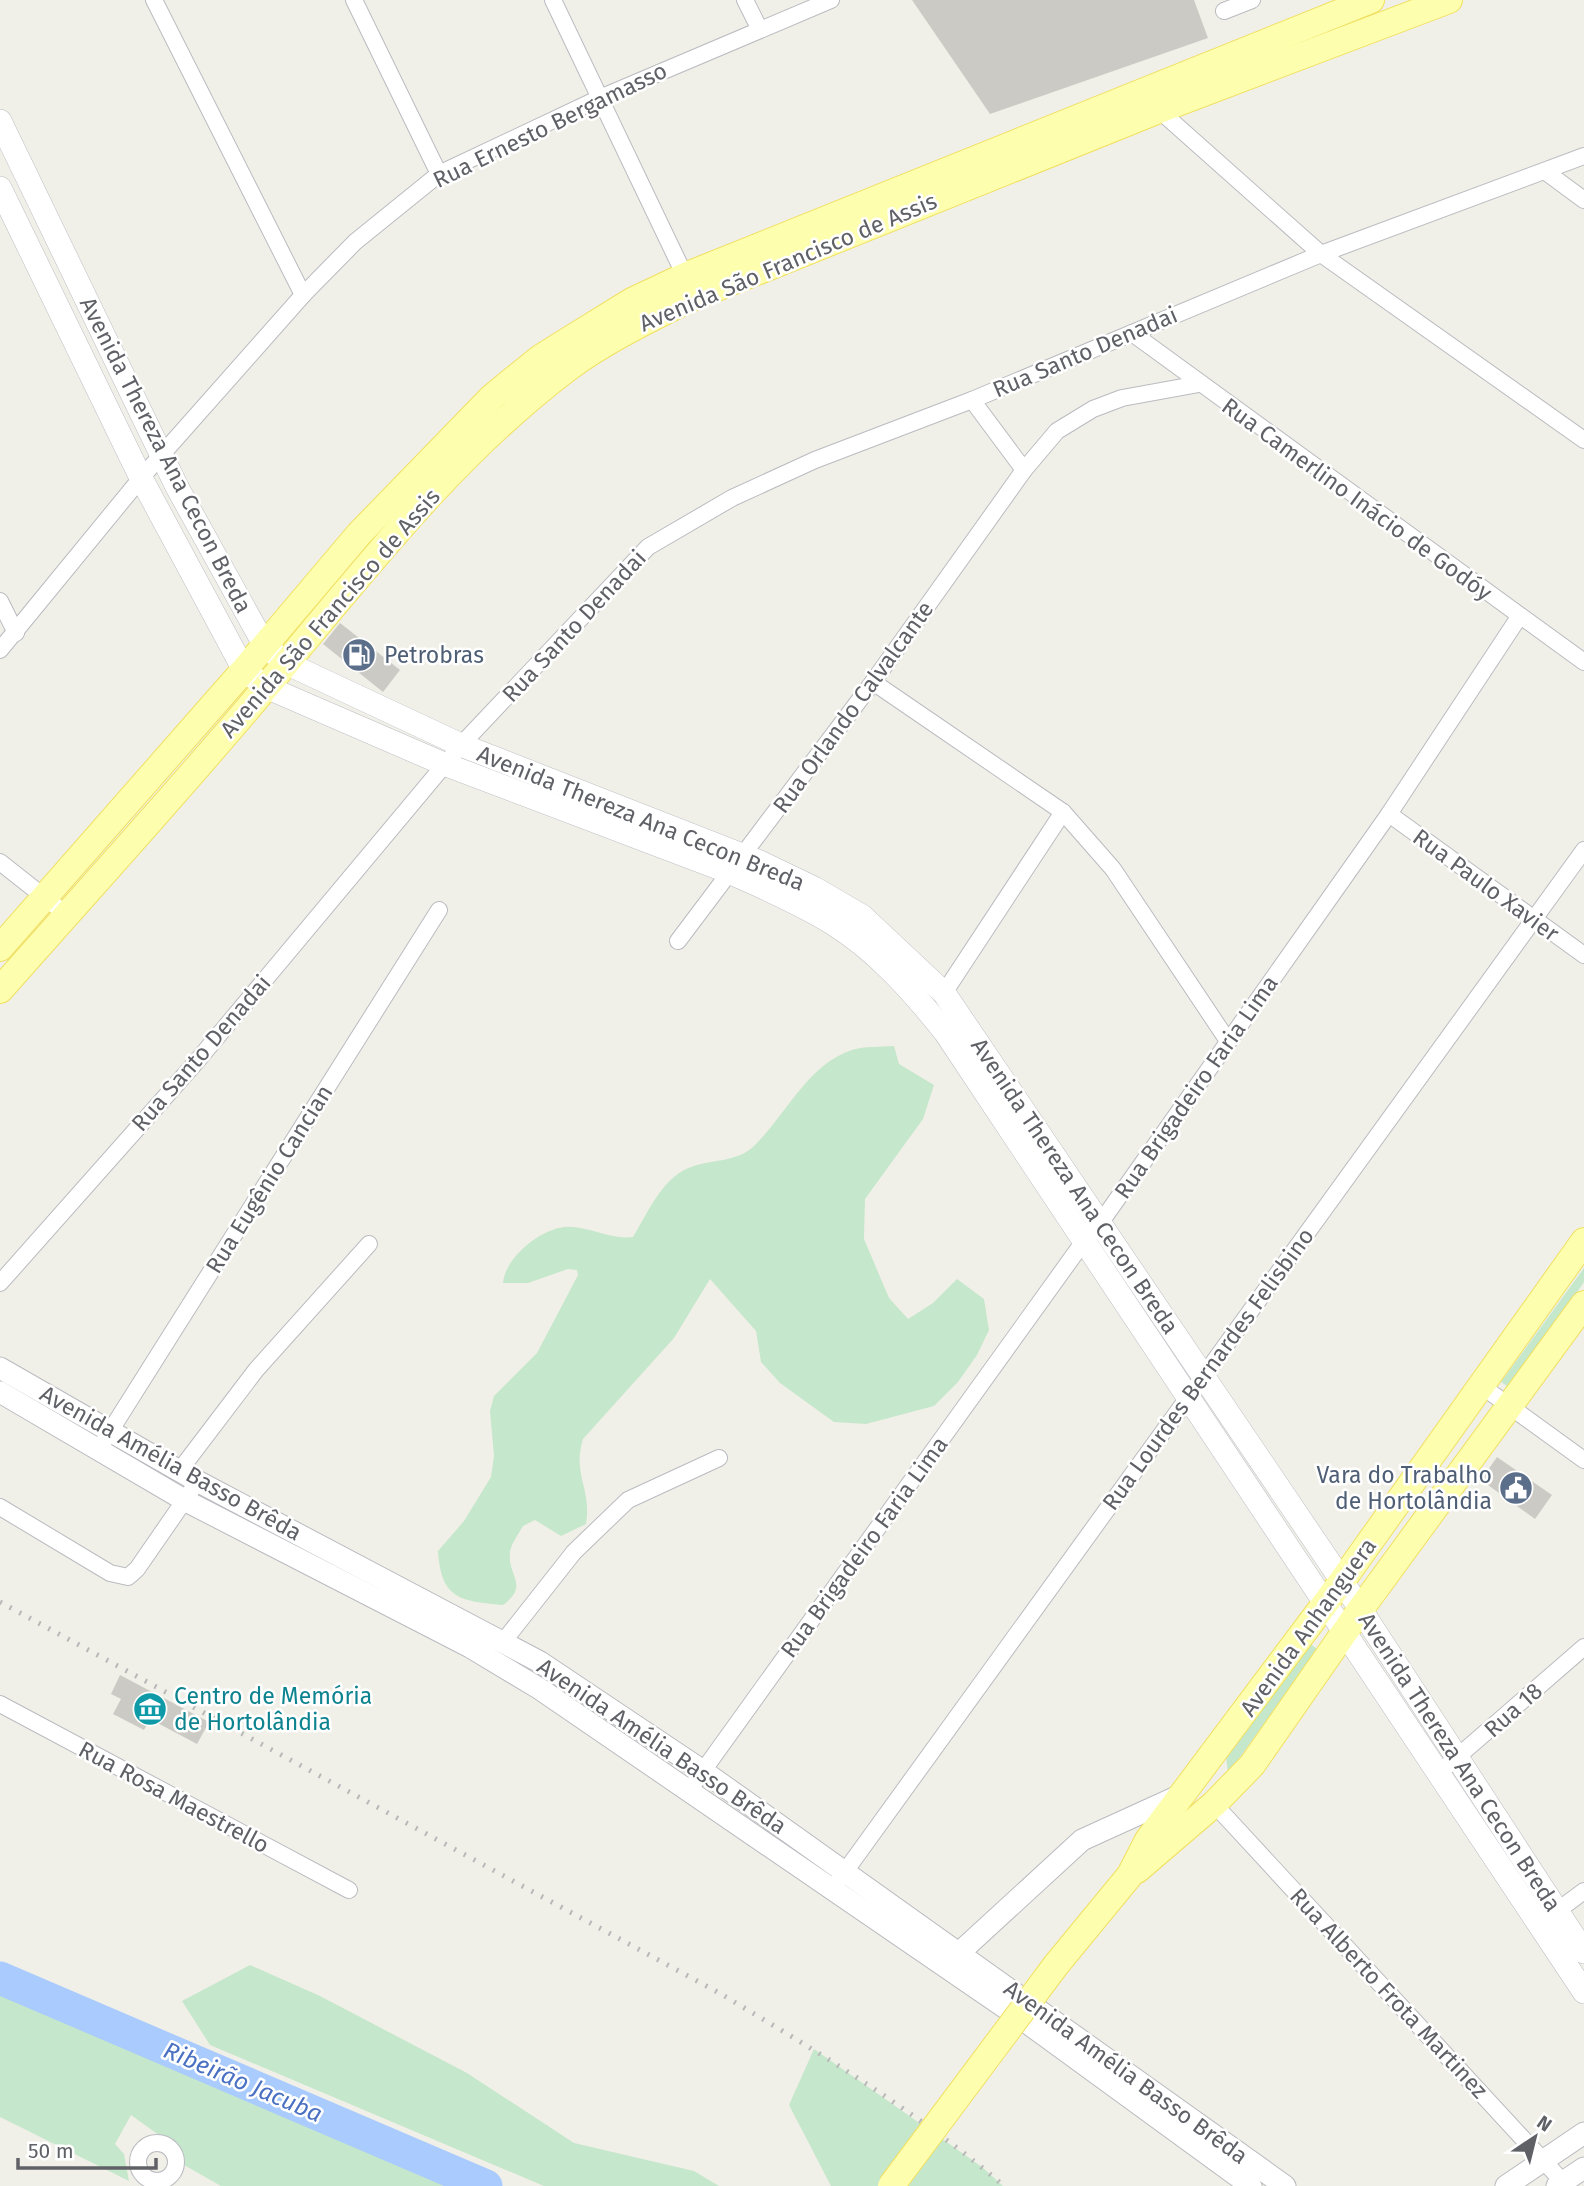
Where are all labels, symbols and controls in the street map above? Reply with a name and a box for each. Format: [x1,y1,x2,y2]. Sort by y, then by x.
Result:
street label: Rua Ernesto Bergamasso [428,56,672,194]
street label: Avenida São Francisco de Assis [635,186,941,338]
street label: Avenida Thereza Ana Cecon Breda [74,292,258,618]
street label: Rua Santo Denadai [988,300,1182,404]
street label: Rua Camerlino Inácio de Godóy [1217,392,1498,607]
street label: Avenida São Francisco de Assis [214,483,446,743]
street label: Rua Santo Denadai [496,544,652,708]
street label: Rua Orlando Calvalcante [767,596,939,818]
fuel station icon: Petrobras [340,636,378,674]
place label: Petrobras [384,641,484,669]
street label: Avenida Thereza Ana Cecon Breda [473,739,809,897]
street label: Rua Paulo Xavier [1408,823,1565,947]
street label: Rua Santo Denadai [125,969,277,1137]
street label: Rua Brigadeiro Faria Lima [1108,970,1284,1204]
street label: Avenida Thereza Ana Cecon Breda [965,1033,1185,1339]
street label: Rua Eugênio Cancian [200,1080,338,1278]
street label: Rua Lourdes Bernardes Felisbino [1096,1223,1320,1515]
street label: Avenida Amélia Basso Brêda [35,1379,307,1547]
street label: Rua Brigadeiro Faria Lima [774,1431,954,1663]
place label: Vara do Trabalho de Hortolândia [1317,1461,1492,1515]
public building icon: Vara do Trabalho de Hortolândia [1497,1469,1535,1507]
street label: Avenida Anhanguera [1234,1532,1382,1722]
street label: Avenida Thereza Ana Cecon Breda [1353,1607,1567,1917]
street label: Avenida Amélia Basso Brêda [532,1652,792,1840]
street label: Rua 18 [1478,1677,1548,1743]
place label: Centro de Memória de Hortolândia [174,1682,372,1736]
museum icon: Centro de Memória de Hortolândia [131,1690,169,1728]
street label: Rua Rosa Maestrello [74,1735,274,1859]
street label: Rua Alberto Frota Martinez [1284,1882,1494,2104]
street label: Avenida Amélia Basso Brêda [999,1974,1253,2170]
water label: Ribeirão Jacuba [159,2036,327,2128]
north arrow [1500,2102,1570,2172]
text: N [1533,2110,1556,2137]
scale bar [18,2126,156,2170]
text: 50 m [28,2138,74,2164]

